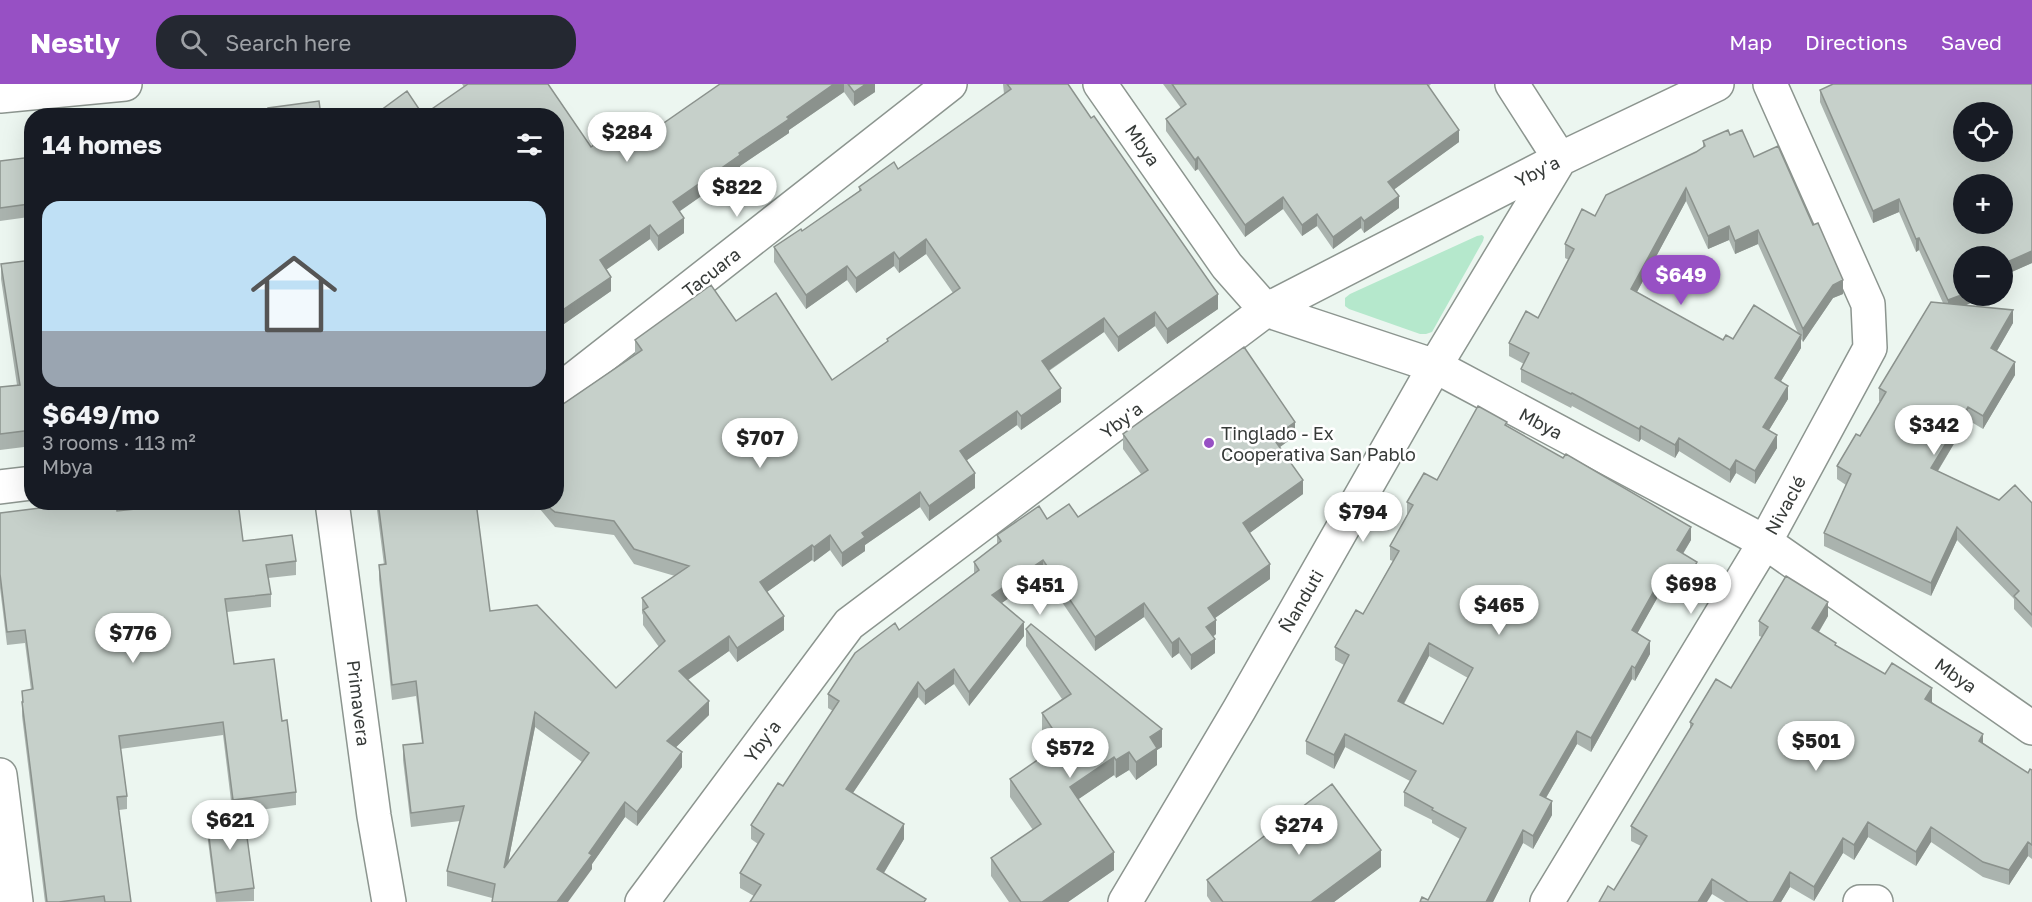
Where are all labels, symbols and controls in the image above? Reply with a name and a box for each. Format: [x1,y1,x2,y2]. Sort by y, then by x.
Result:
search box [156,15,576,69]
text: Nestly [30,26,120,59]
icon: search [177,26,210,59]
text: Search here [225,29,351,56]
text: Map [1729,29,1772,55]
text: Directions [1805,29,1908,55]
text: Saved [1941,29,2002,55]
map controls [1953,102,2013,306]
button: locate [1953,102,2013,162]
pin: $284 [591,112,663,163]
text: $284 [602,119,652,143]
street label: Mbya [1121,120,1165,170]
icon: filters [513,128,546,161]
text: 14 homes [42,129,162,160]
street label: Yby'a [1511,150,1563,192]
pin: $822 [701,167,773,218]
text: $822 [712,174,762,198]
button: + [1953,174,2013,234]
icon: home [240,240,348,348]
street label: Tacuara [678,243,744,301]
button: − [1953,246,2013,306]
pin: $649 [1645,255,1717,306]
text: $649 [1655,262,1707,286]
street label: Yby'a [1096,397,1146,443]
text: $649/mo [42,399,160,430]
street label: Mbya [1516,403,1566,443]
pin: $342 [1898,405,1970,456]
text: $342 [1909,412,1959,436]
pin: $707 [724,418,796,469]
place label: Tinglado - Ex Cooperativa San Pablo [1221,422,1416,465]
text: $707 [736,425,784,449]
text: 3 rooms · 113 m² [42,430,196,454]
marker: Tinglado - Ex Cooperativa San Pablo [1202,436,1216,450]
text: Mbya [42,454,93,478]
street label: Nivaclé [1760,472,1810,538]
pin: $794 [1327,492,1399,543]
text: $794 [1338,499,1388,523]
pin: $698 [1655,564,1727,615]
pin: $451 [1004,565,1076,616]
street label: Ñanduti [1274,566,1328,636]
text: $698 [1665,571,1717,595]
text: $451 [1016,572,1064,596]
pin: $465 [1463,585,1535,636]
text: $465 [1474,592,1524,616]
pin: $776 [97,613,169,664]
text: $776 [109,620,157,644]
street label: Mbya [1931,653,1981,697]
street label: Primavera [343,659,375,747]
street label: Yby'a [739,716,785,766]
pin: $501 [1780,721,1852,772]
pin: $572 [1034,728,1106,779]
text: $501 [1792,728,1840,752]
text: $572 [1046,735,1094,759]
pin: $621 [194,800,266,851]
pin: $274 [1263,805,1335,856]
text: $621 [206,807,254,831]
text: $274 [1275,812,1324,836]

